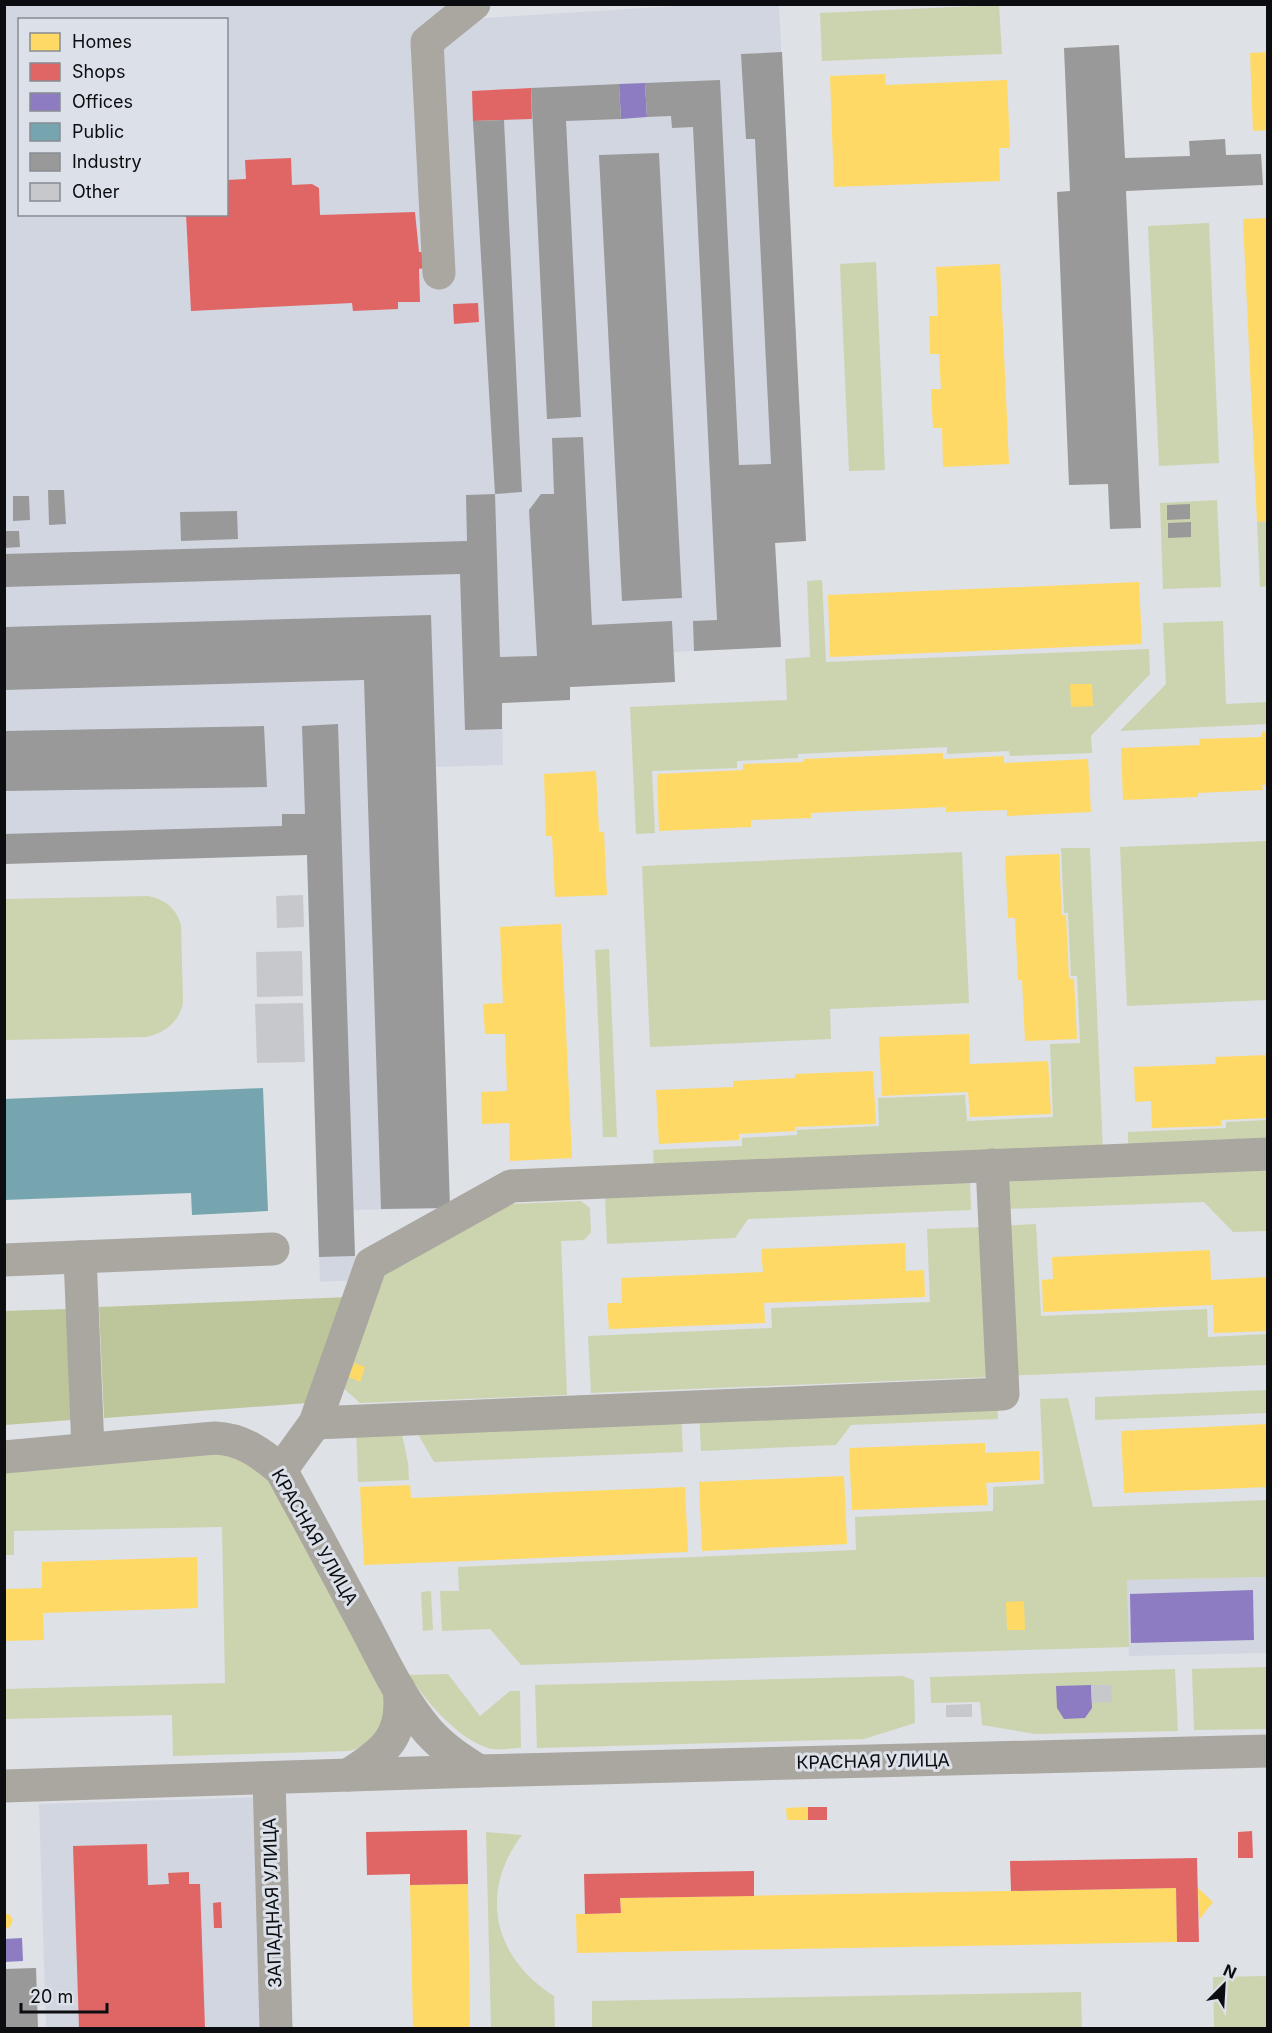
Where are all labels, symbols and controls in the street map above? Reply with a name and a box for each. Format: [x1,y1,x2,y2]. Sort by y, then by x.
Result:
legend [18,18,228,216]
text: Homes [72,31,132,52]
text: Shops [72,61,126,82]
text: Offices [72,91,133,112]
text: Public [72,121,124,142]
text: Industry [72,151,142,172]
text: Other [72,181,120,202]
street label: КРАСНАЯ УЛИЦА [268,1465,362,1609]
street label: КРАСНАЯ УЛИЦА [796,1749,950,1773]
street label: ЗАПАДНАЯ УЛИЦА [259,1818,285,1988]
north arrow [1194,1955,1254,2015]
text: N [1220,1960,1240,1983]
scale bar [21,1976,106,2014]
text: 20 m [30,1986,73,2007]

